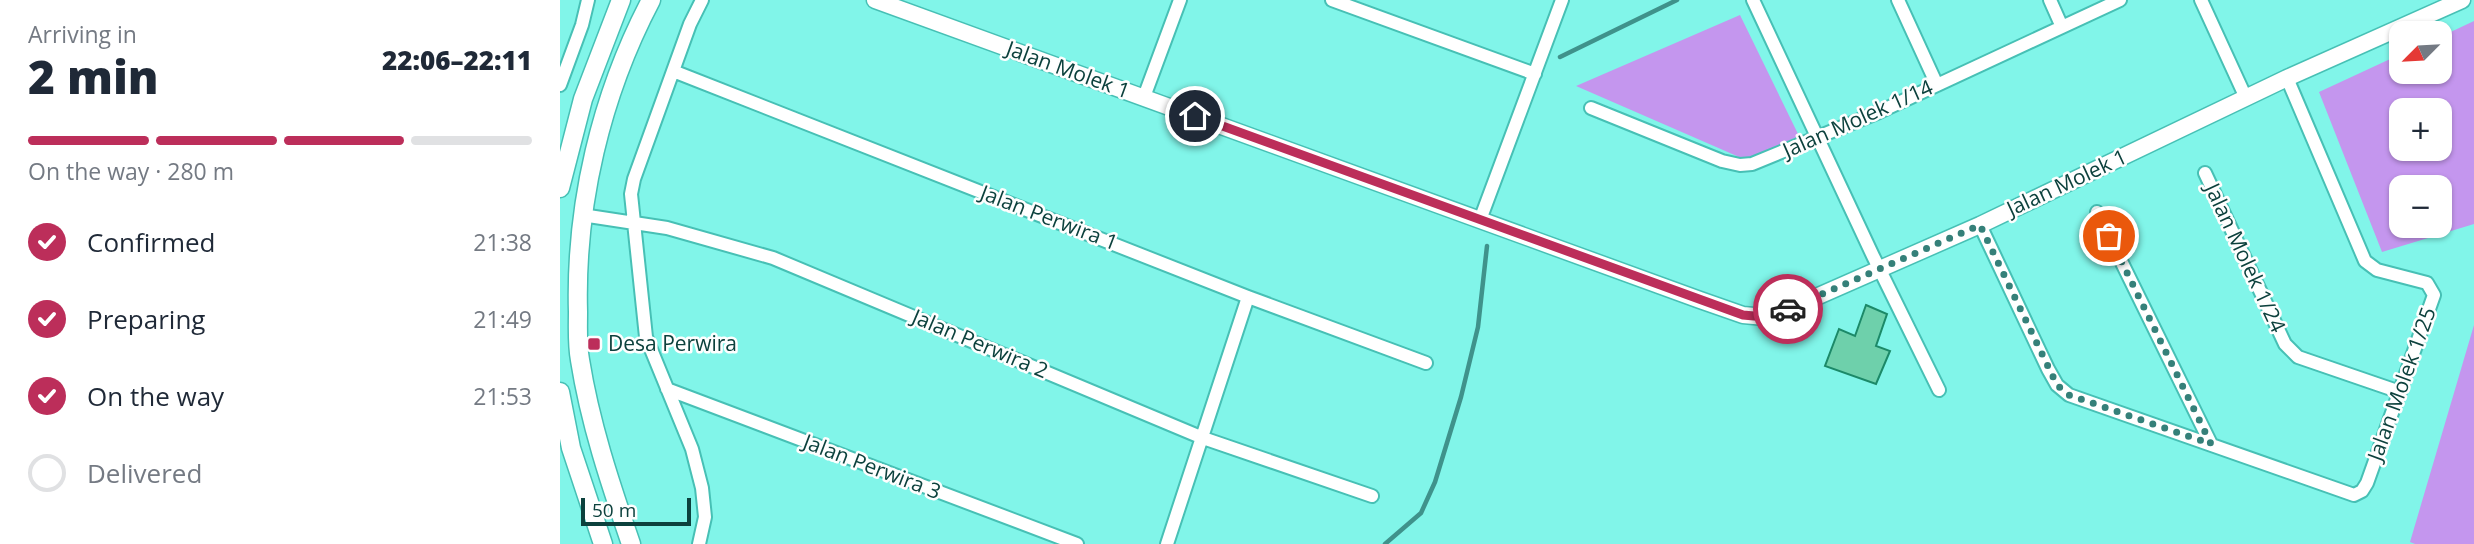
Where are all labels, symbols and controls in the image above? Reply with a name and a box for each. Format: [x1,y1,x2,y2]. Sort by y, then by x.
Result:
text: Arriving in [28,18,137,50]
north arrow [2389,21,2452,84]
map controls [2389,21,2452,238]
street label: Jalan Molek 1 [1001,33,1134,104]
text: 22:06–22:11 [382,42,532,78]
text: 2 min [28,45,159,107]
street label: Jalan Molek 1/14 [1776,72,1937,165]
pin [1165,86,1225,146]
icon: home [1176,97,1214,135]
button: + [2389,98,2452,161]
street label: Jalan Molek 1 [2000,142,2131,223]
text: On the way · 280 m [28,155,234,187]
button: − [2389,175,2452,238]
street label: Jalan Perwira 1 [975,177,1122,256]
street label: Jalan Molek 1/24 [2198,177,2293,337]
pin [2079,206,2139,266]
icon: bag [2090,217,2128,255]
icon: check [28,223,66,261]
text: Confirmed [87,224,215,260]
text: 21:38 [473,226,532,258]
courier [1753,274,1823,344]
icon: car [1769,290,1807,328]
icon: check [28,300,66,338]
text: Preparing [87,301,205,337]
street label: Jalan Perwira 2 [906,301,1053,384]
text: 21:49 [473,303,532,335]
street label: Jalan Molek 1/25 [2360,303,2442,466]
place label: Desa Perwira [608,329,737,357]
marker: Desa Perwira [586,336,602,352]
icon: check [28,377,66,415]
text: On the way [87,378,224,414]
text: 21:53 [473,380,532,412]
street label: Jalan Perwira 3 [798,426,945,505]
text: Delivered [87,455,202,491]
scale bar [581,495,691,527]
text: 50 m [592,497,636,523]

